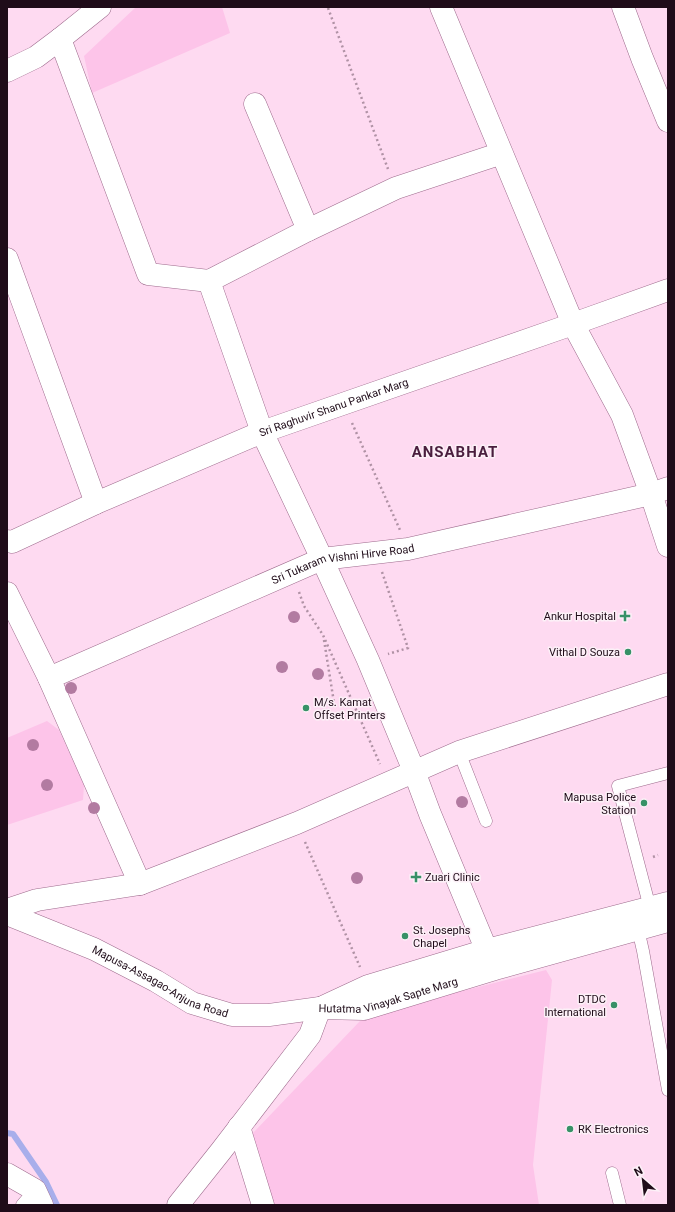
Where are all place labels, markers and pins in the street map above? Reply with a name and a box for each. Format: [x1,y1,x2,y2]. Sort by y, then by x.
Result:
place label: Ankur Hospital [544,610,616,623]
marker: Ankur Hospital [619,610,631,622]
place label: Vithal D Souza [549,646,620,659]
marker: Vithal D Souza [623,647,633,657]
place label: M/s. Kamat Offset Printers [314,696,386,722]
marker: M/s. Kamat Offset Printers [301,703,311,713]
place label: Mapusa Police Station [564,791,636,817]
marker: Mapusa Police Station [639,798,649,808]
marker: Zuari Clinic [410,871,422,883]
place label: Zuari Clinic [425,871,480,884]
place label: St. Josephs Chapel [413,924,471,950]
marker: St. Josephs Chapel [400,931,410,941]
place label: DTDC International [544,993,606,1019]
marker: DTDC International [609,1000,619,1010]
place label: RK Electronics [578,1123,649,1136]
marker: RK Electronics [565,1124,575,1134]

